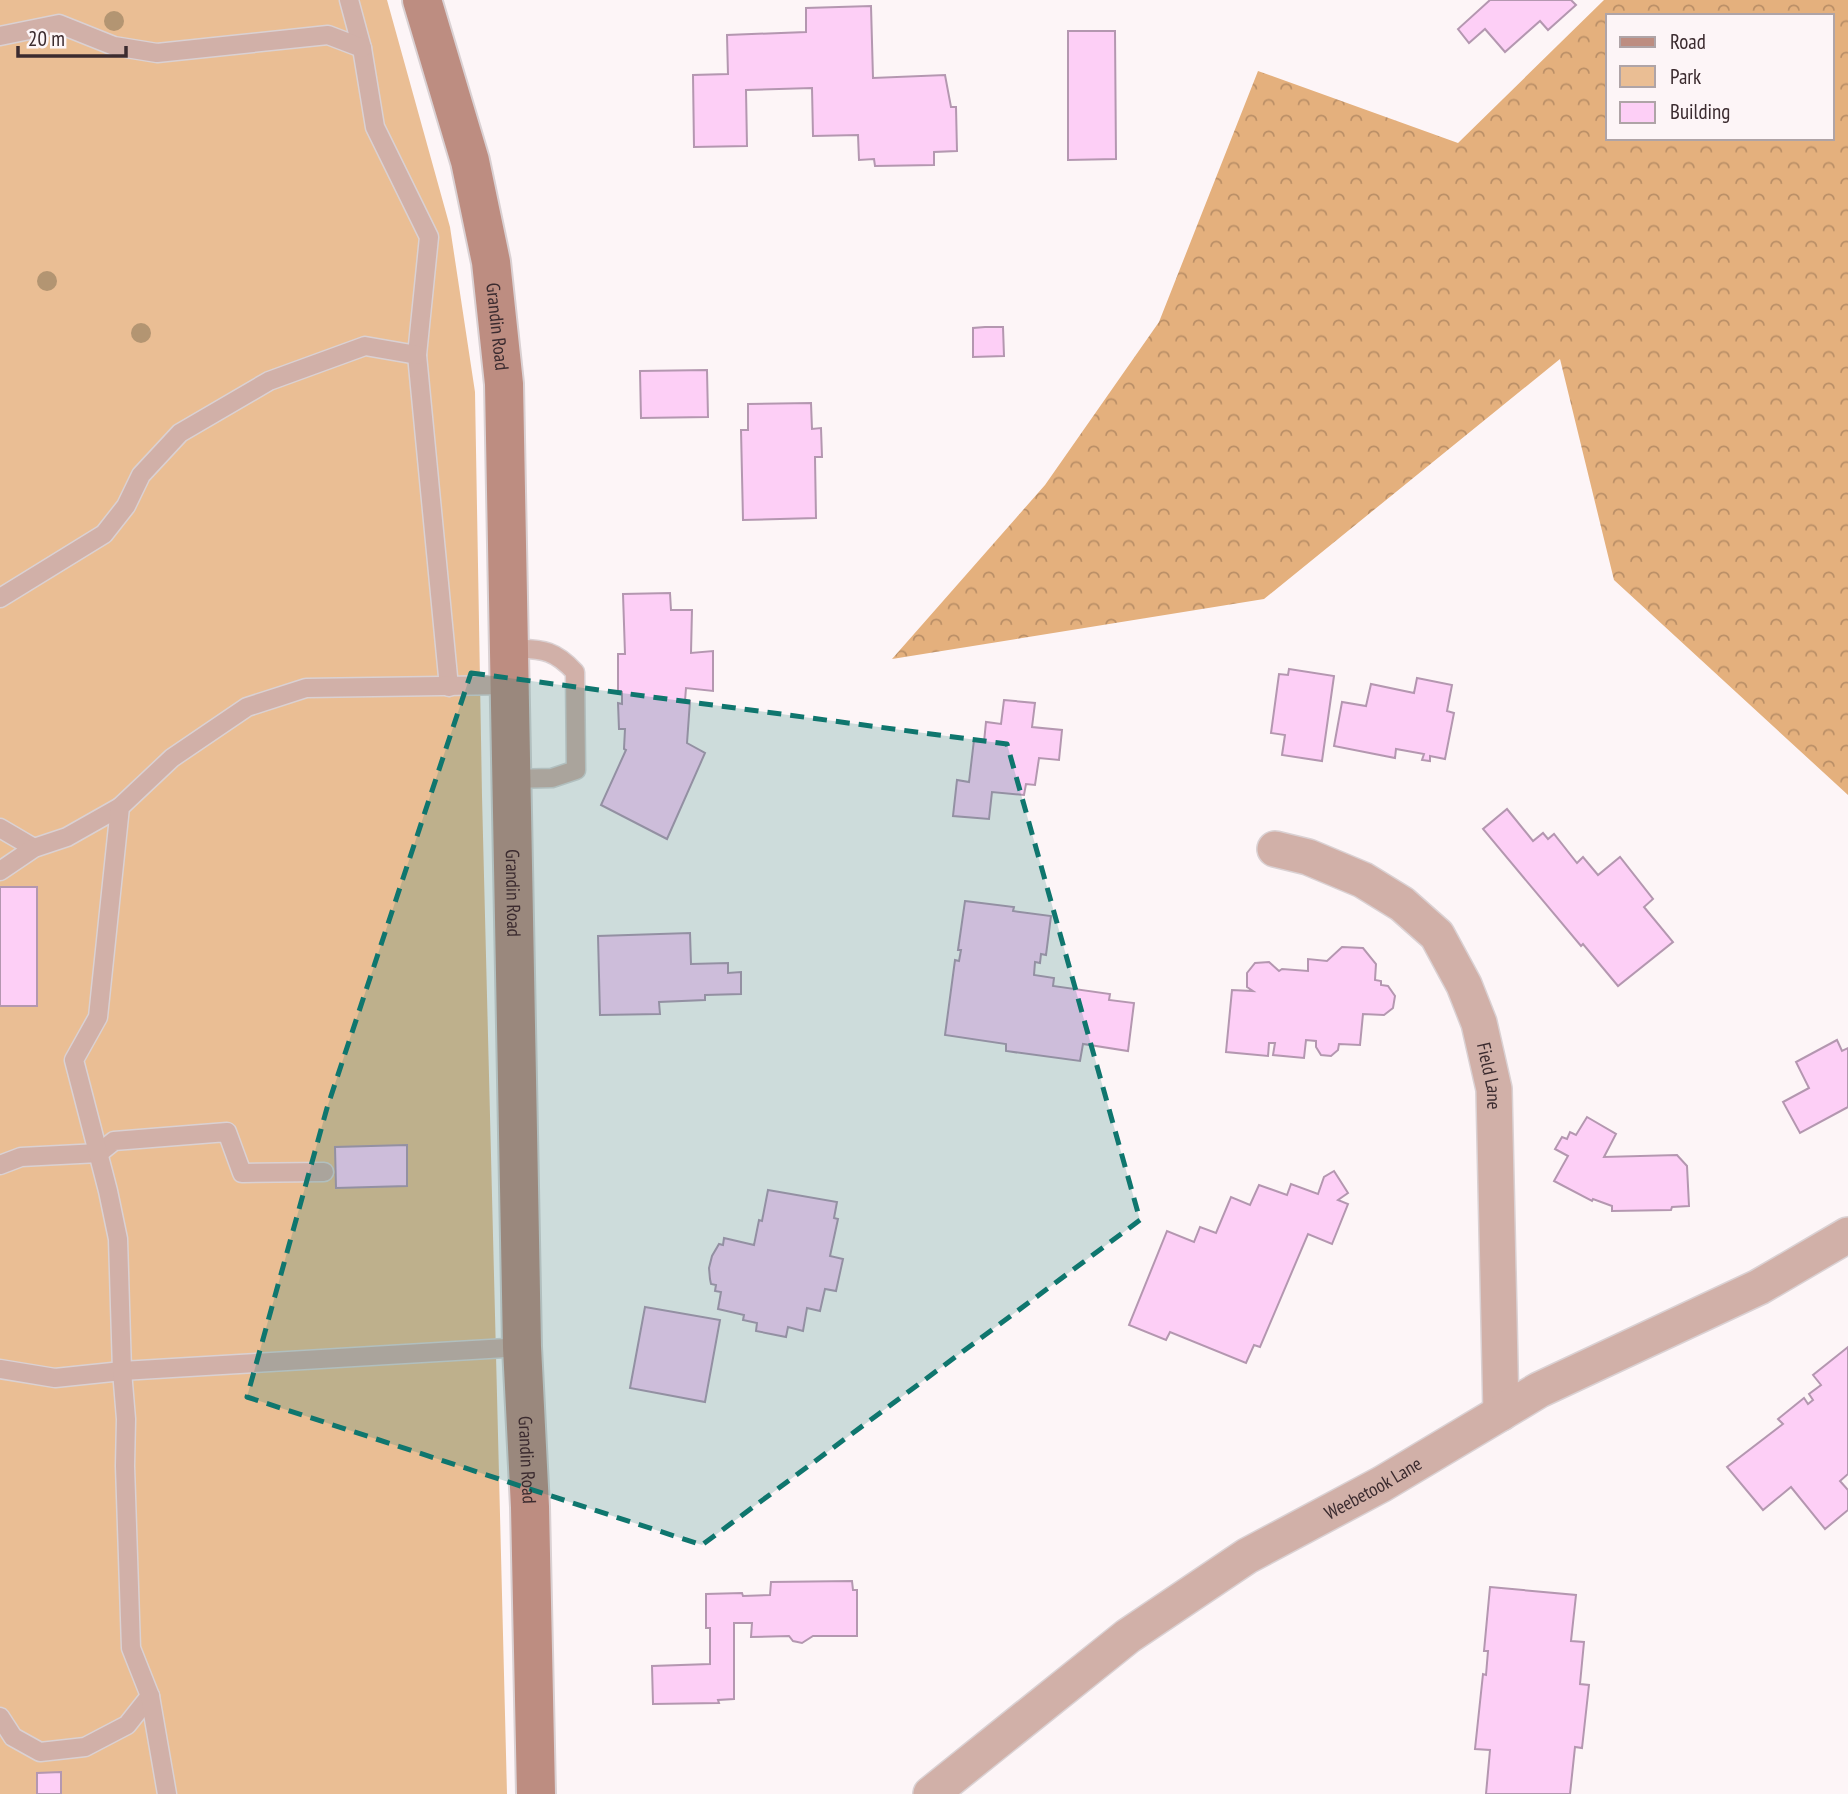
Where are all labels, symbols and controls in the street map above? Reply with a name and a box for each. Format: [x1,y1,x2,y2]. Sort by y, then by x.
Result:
scale bar [18,14,126,58]
legend [1606,14,1834,140]
text: 20 m [28,25,65,52]
text: Road [1670,28,1706,55]
text: Park [1670,63,1701,90]
text: Building [1670,98,1730,125]
street label: Grandin Road [481,282,514,371]
street label: Grandin Road [501,849,526,937]
street label: Field Lane [1472,1040,1506,1110]
street label: Grandin Road [513,1415,542,1504]
street label: Weebetook Lane [1320,1451,1426,1525]

